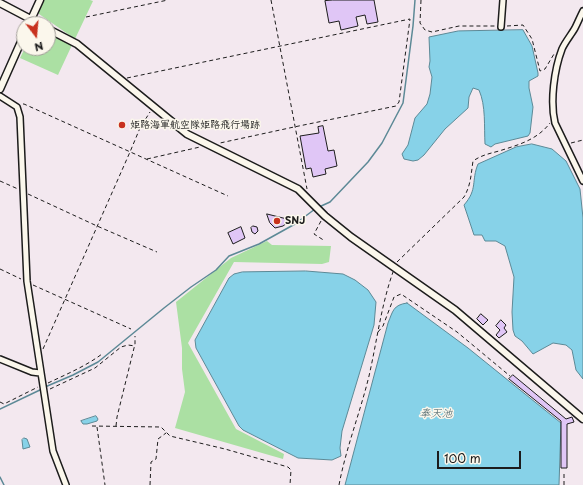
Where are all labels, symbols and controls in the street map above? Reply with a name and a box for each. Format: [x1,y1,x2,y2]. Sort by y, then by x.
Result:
north arrow [16,16,56,56]
text: N [33,38,46,56]
place label: 姫路海軍航空隊姫路飛行場跡 [130,119,260,131]
marker: 姫路海軍航空隊姫路飛行場跡 [117,120,127,130]
place label: SNJ [285,215,305,227]
marker: SNJ [272,216,282,226]
water label: 奉天池 [420,407,452,421]
scale bar [439,443,523,469]
text: 100 m [444,449,481,467]

